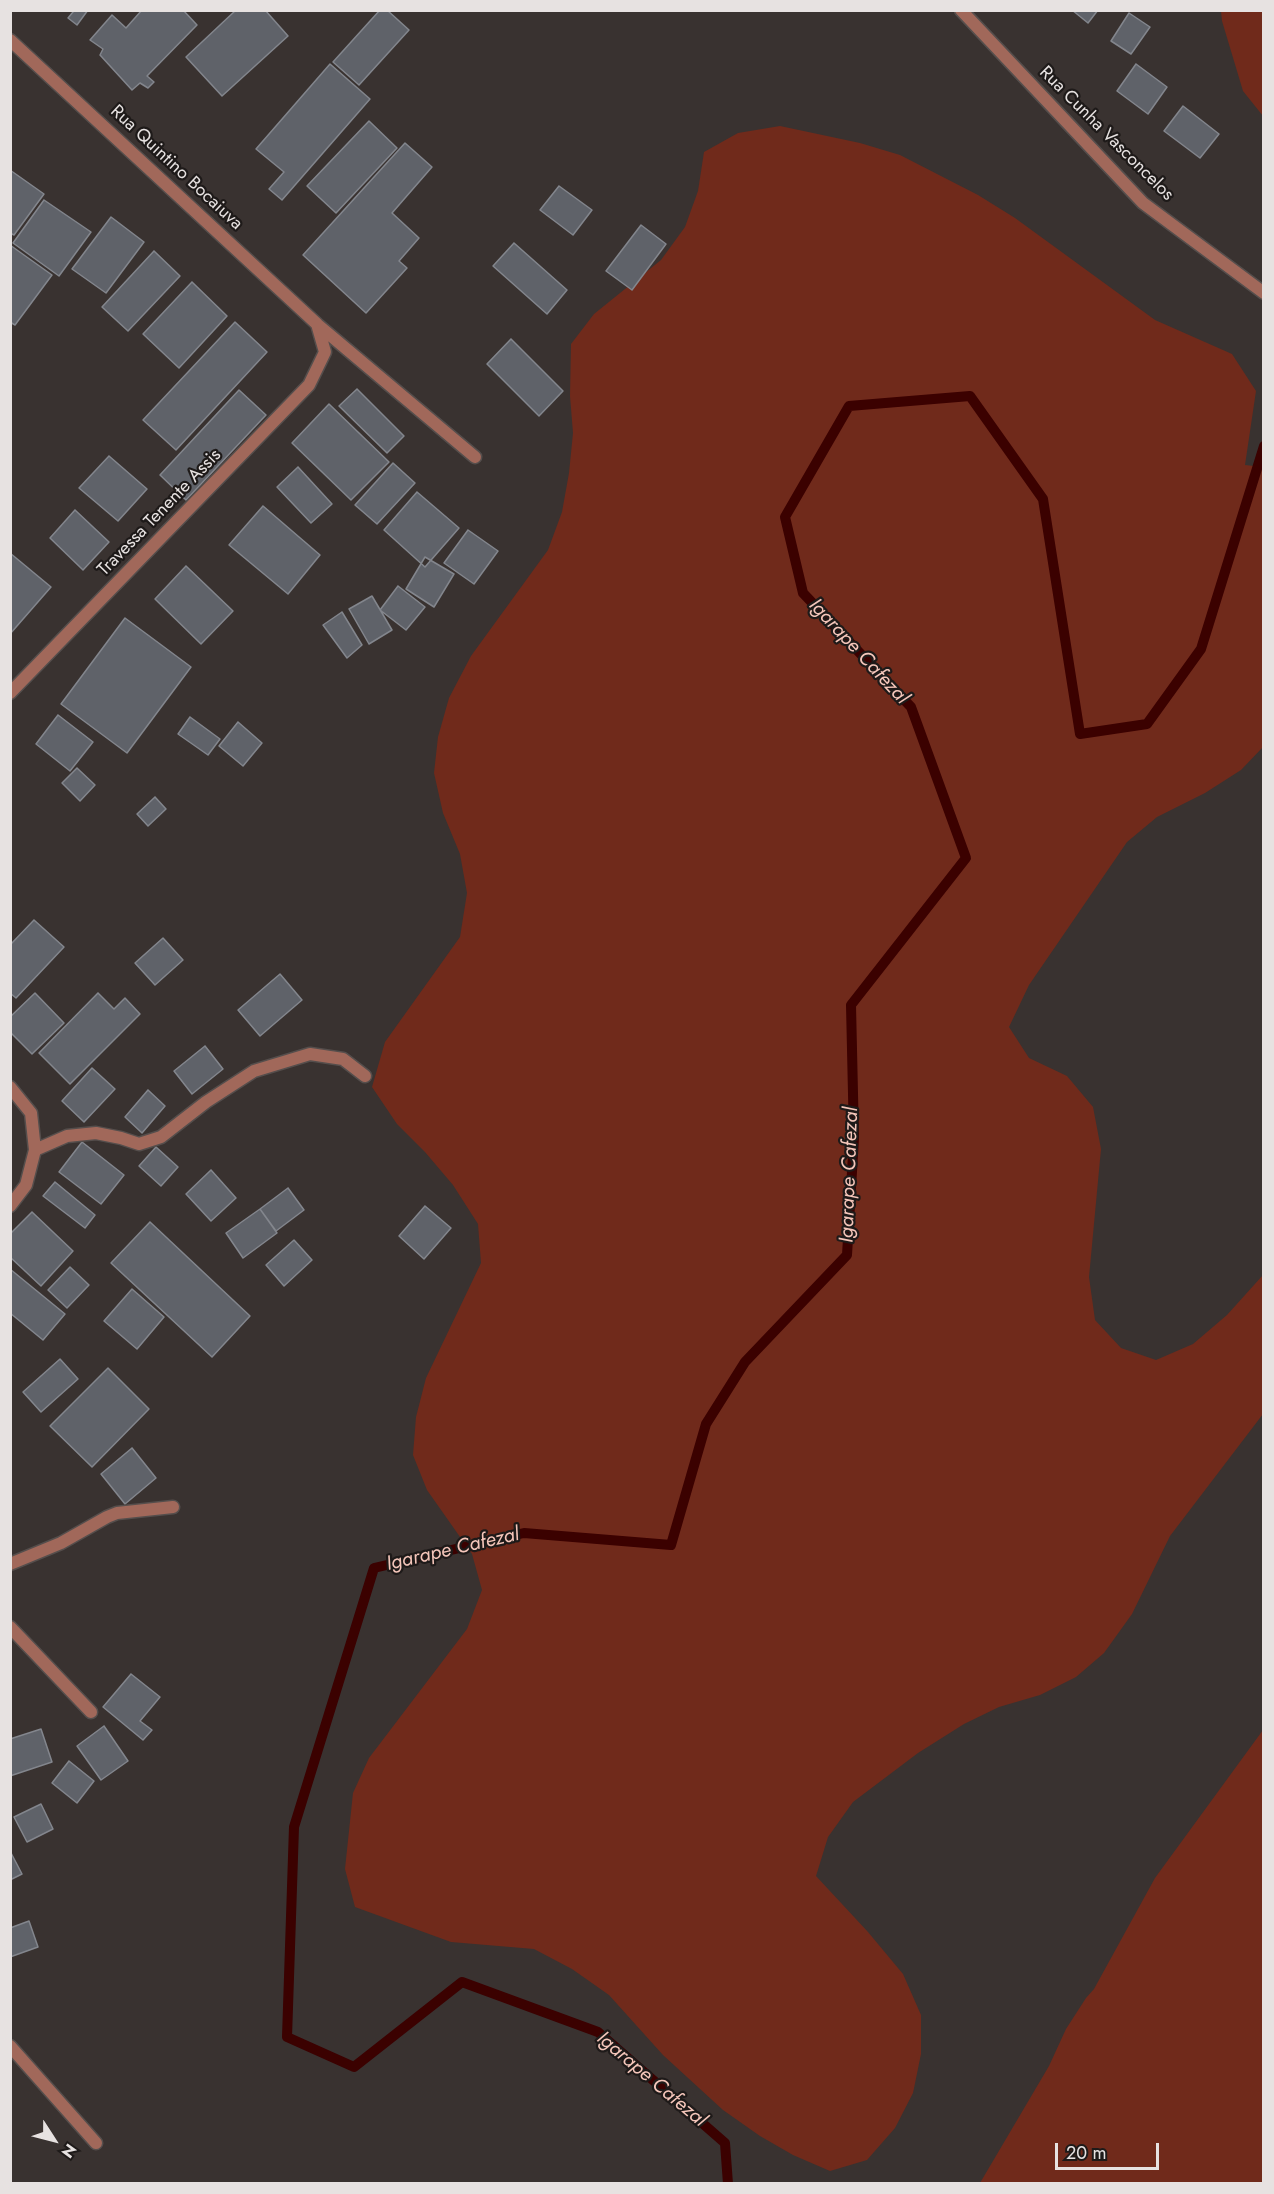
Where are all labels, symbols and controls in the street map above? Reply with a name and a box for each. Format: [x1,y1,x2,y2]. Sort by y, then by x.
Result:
street label: Rua Cunha Vasconcelos [1034,62,1178,206]
street label: Rua Quintino Bocaiuva [105,101,247,235]
street label: Travessa Tenente Assis [94,445,226,581]
water label: Igarape Cafezal [803,594,913,710]
water label: Igarape Cafezal [836,1107,864,1243]
water label: Igarape Cafezal [384,1523,522,1577]
water label: Igarape Cafezal [591,2027,711,2133]
north arrow [24,2110,84,2170]
scale bar [1058,2131,1162,2169]
text: N [56,2139,82,2163]
text: 20 m [1066,2140,1106,2166]

